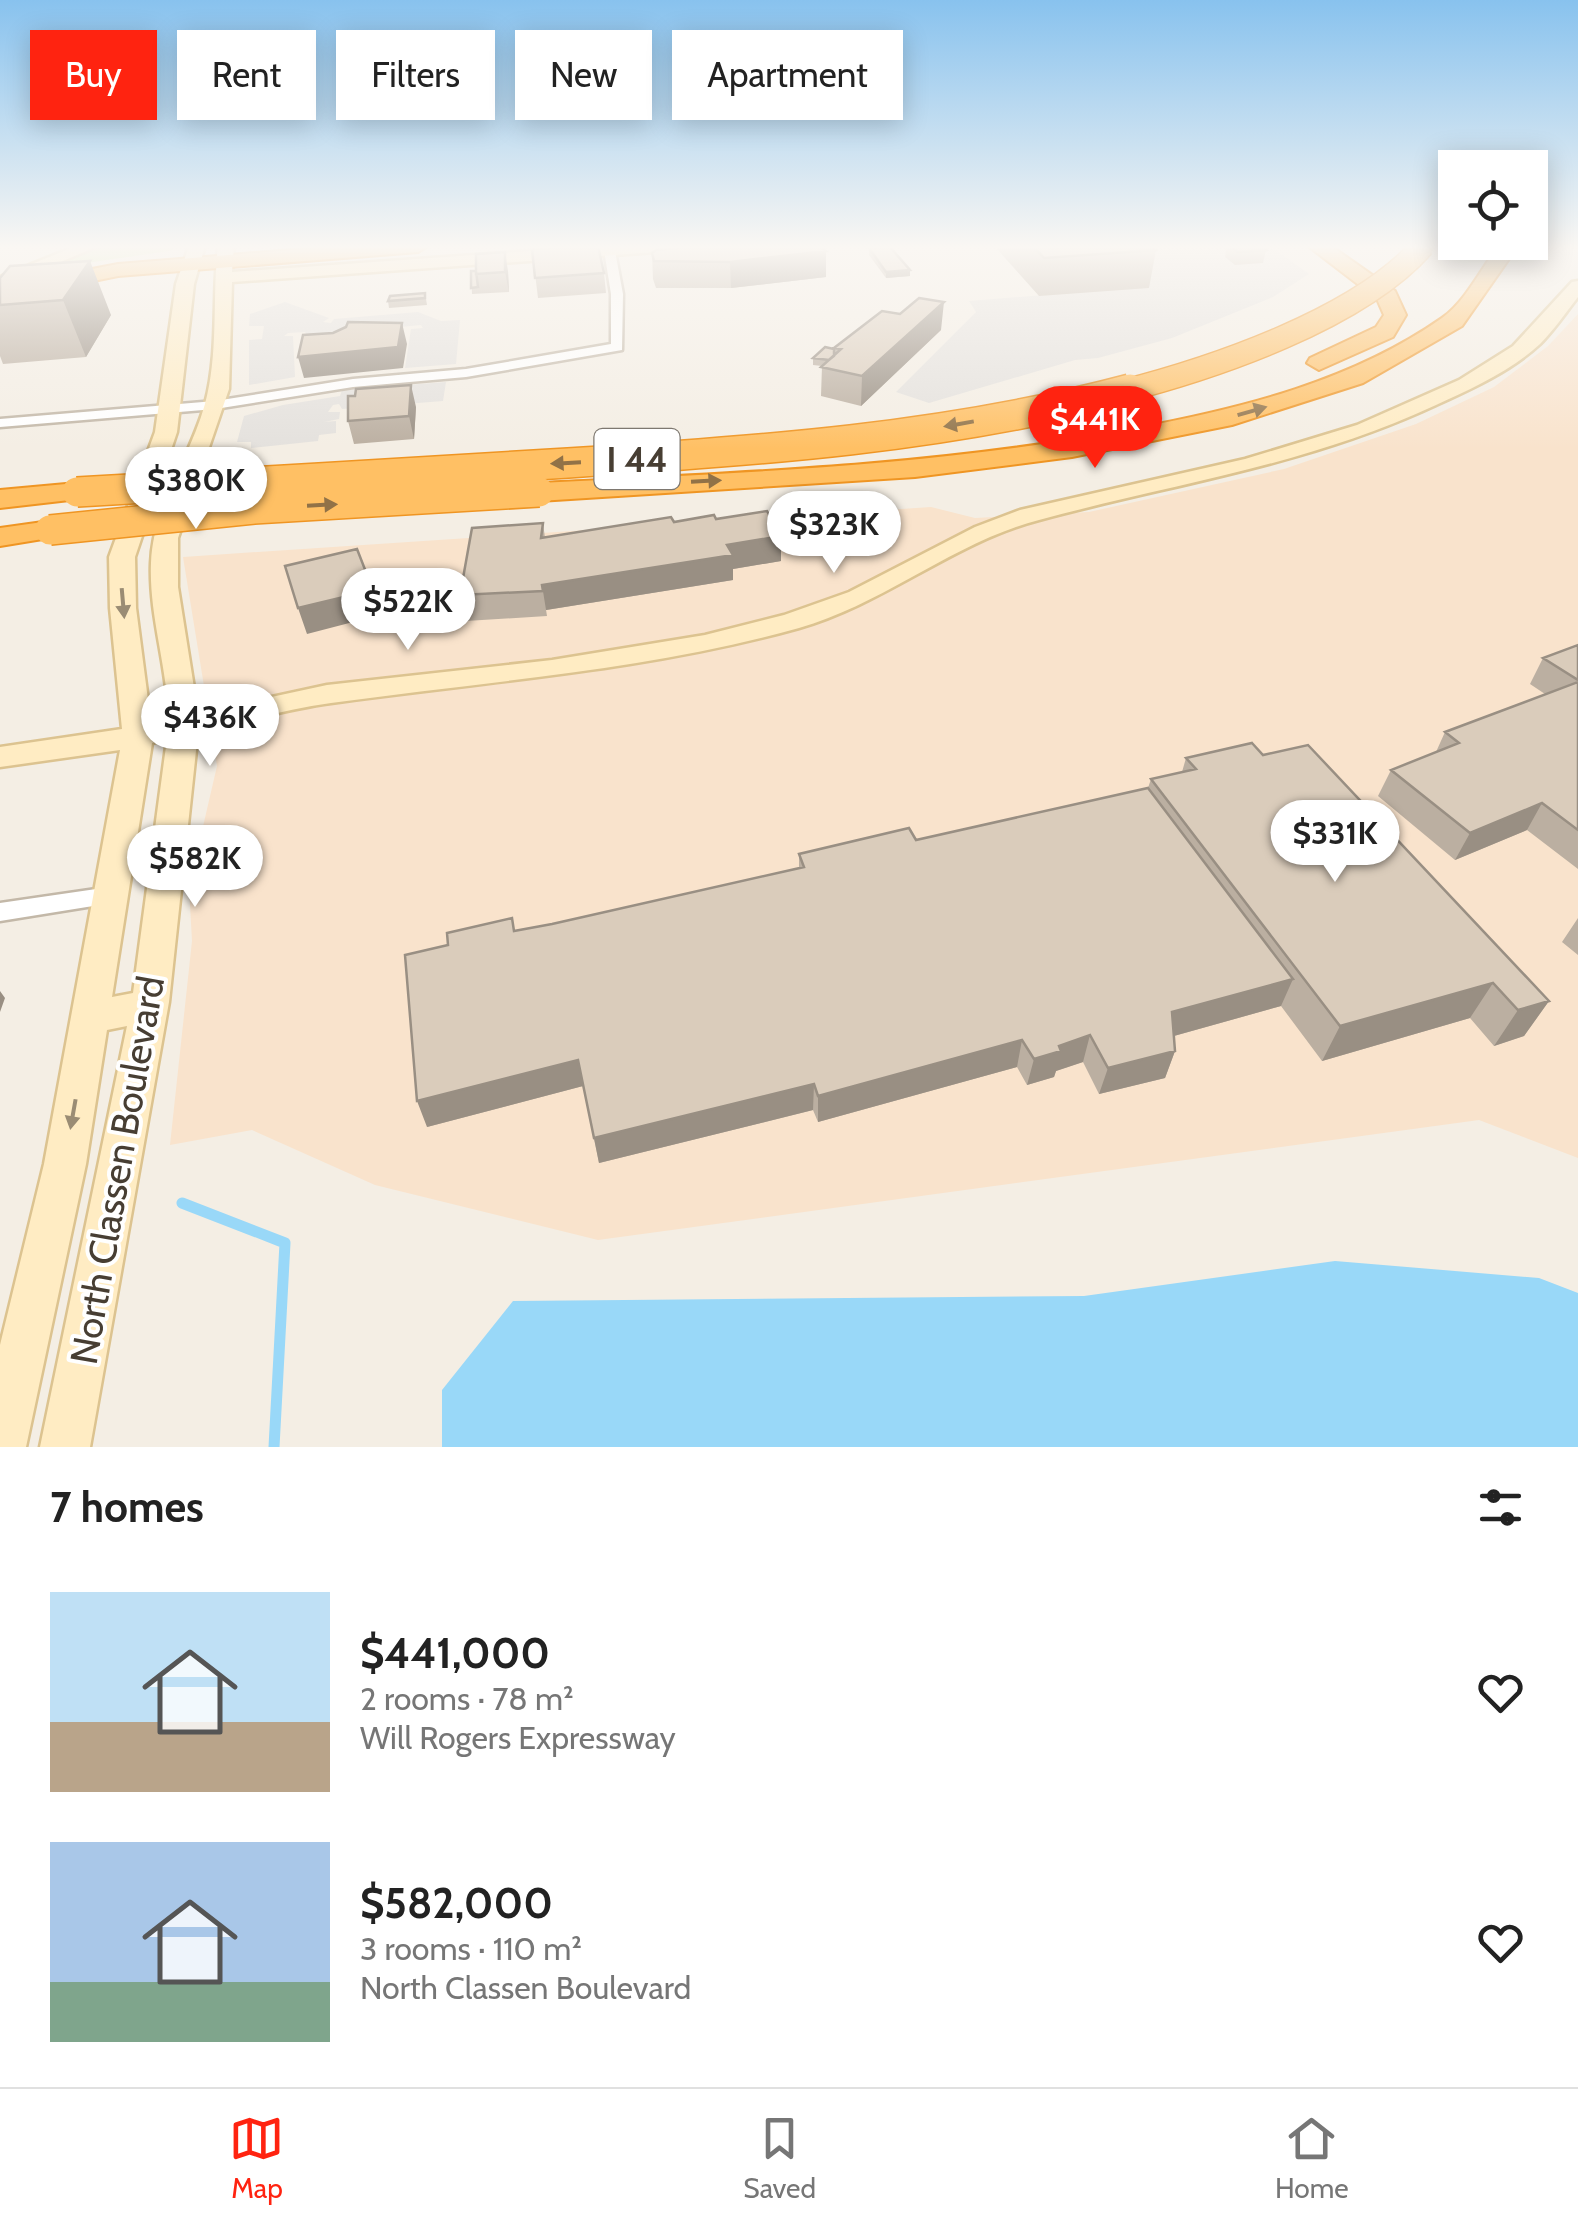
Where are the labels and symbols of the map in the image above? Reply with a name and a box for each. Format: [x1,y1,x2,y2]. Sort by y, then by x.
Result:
pin: $441K [1025,386,1165,471]
one-way arrow [1237,403,1268,418]
one-way arrow [943,417,974,432]
road number: I 44 [594,429,680,489]
pin: $380K [126,447,266,532]
one-way arrow [550,455,582,471]
one-way arrow [690,473,722,489]
pin: $323K [764,491,904,576]
one-way arrow [306,497,338,513]
pin: $522K [338,568,478,653]
one-way arrow [115,588,131,620]
pin: $436K [140,684,280,769]
pin: $331K [1265,800,1405,885]
pin: $582K [125,825,265,910]
street label: North Classen Boulevard [60,972,174,1368]
one-way arrow [65,1099,80,1131]

